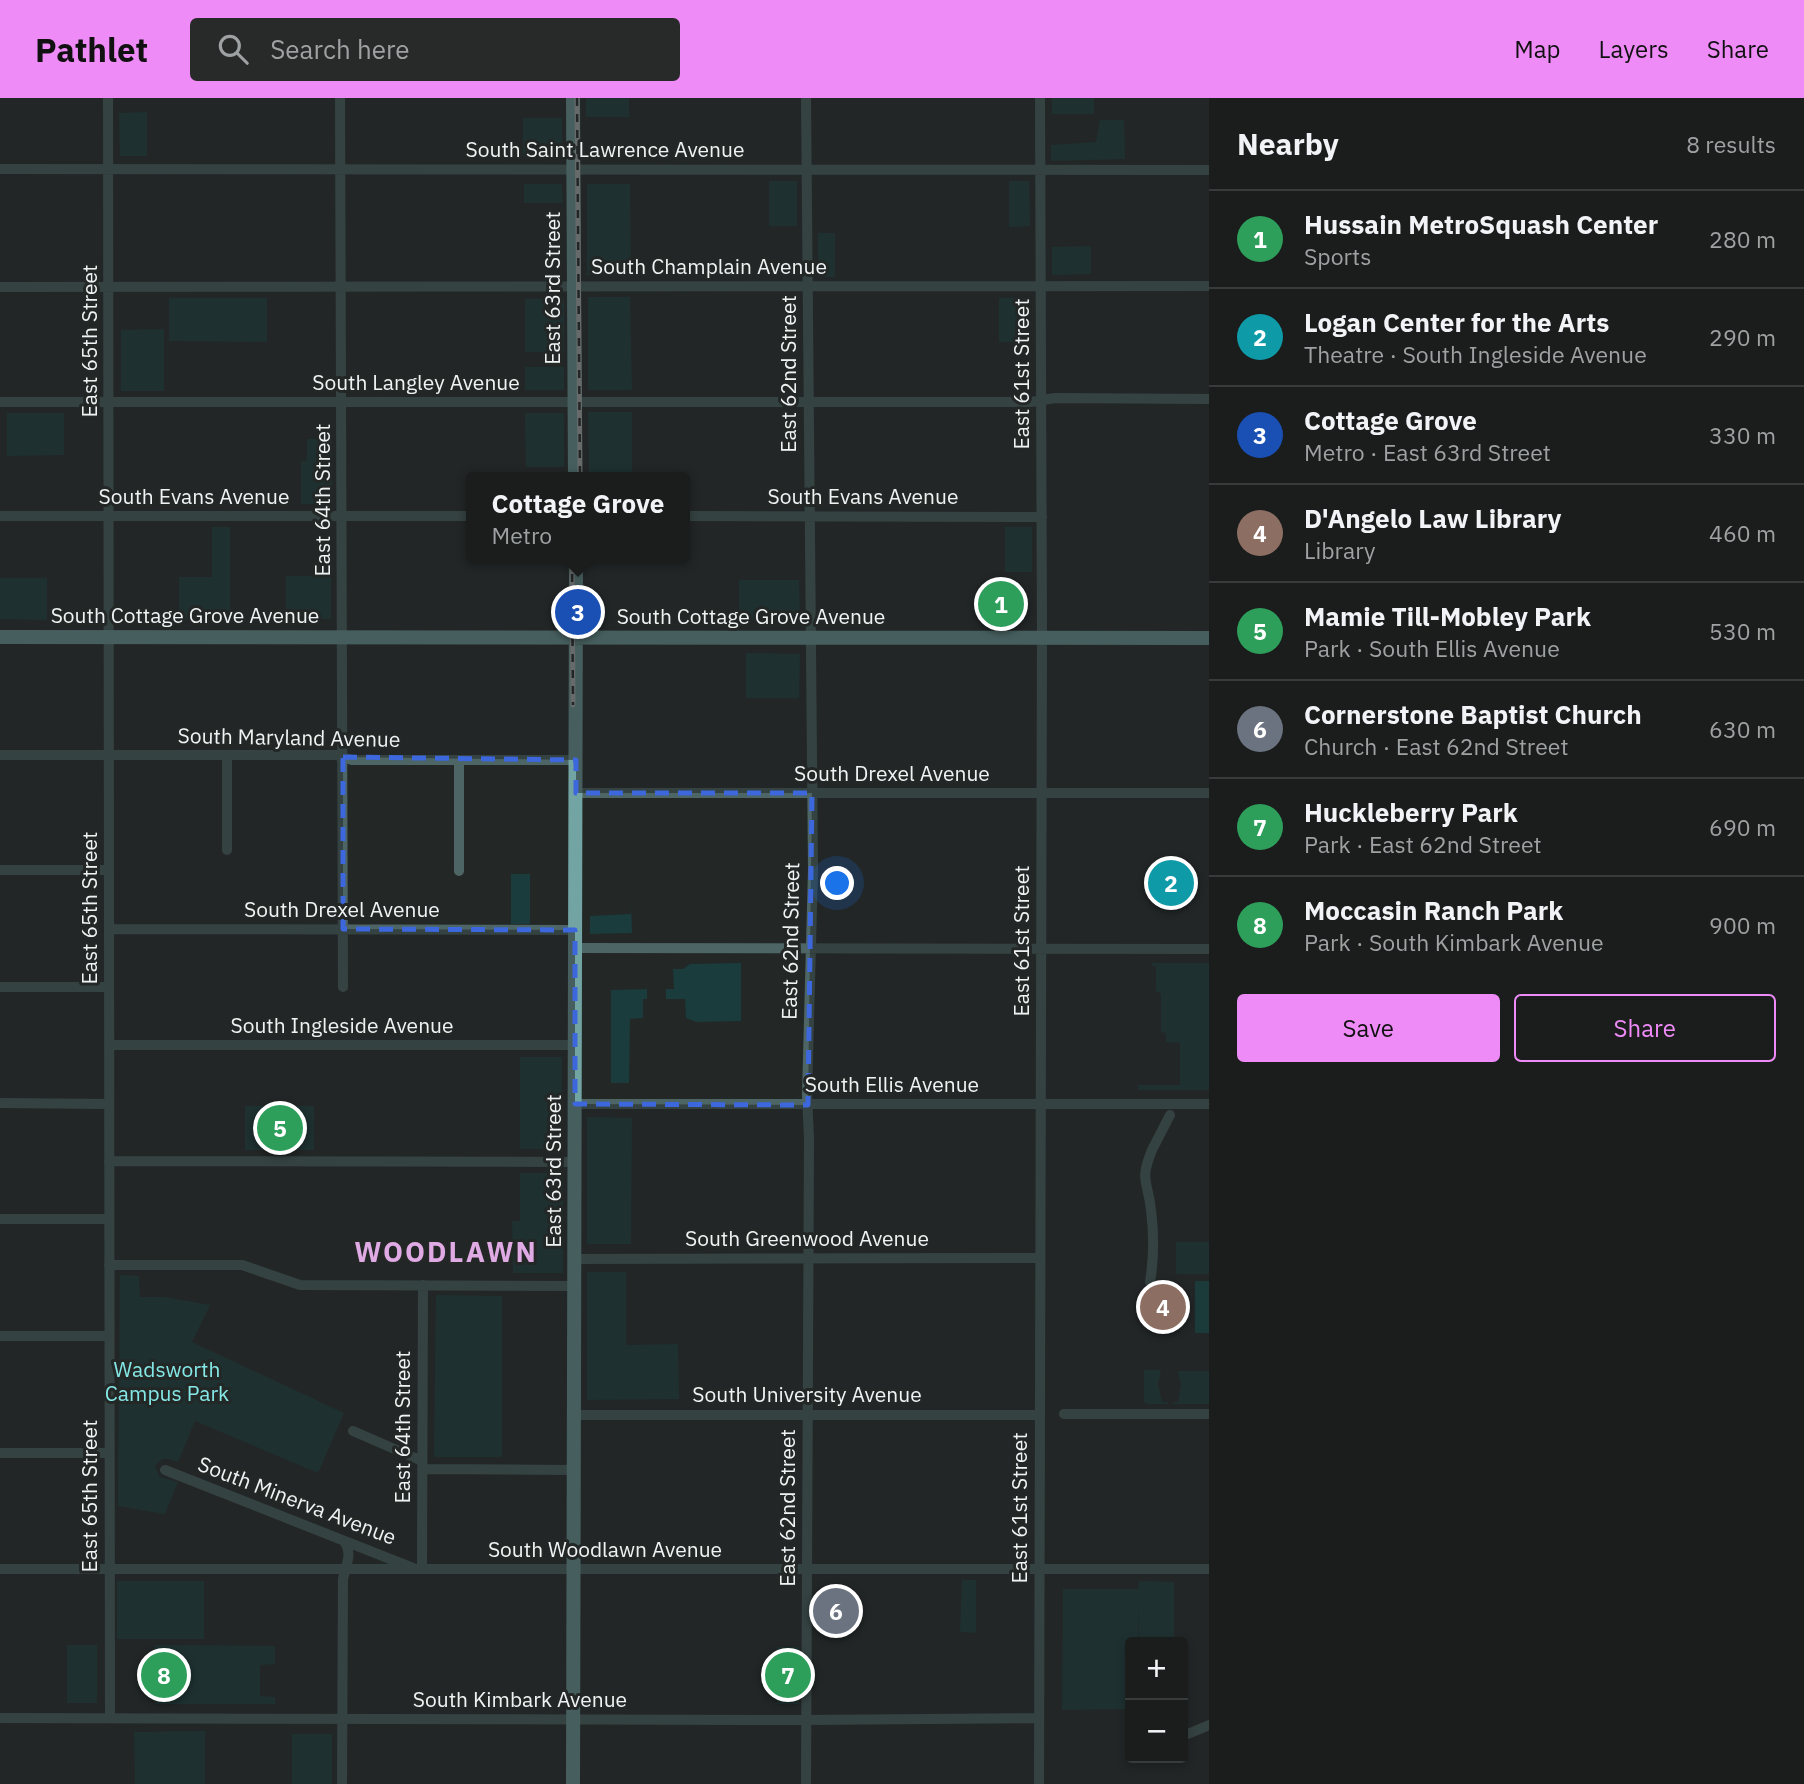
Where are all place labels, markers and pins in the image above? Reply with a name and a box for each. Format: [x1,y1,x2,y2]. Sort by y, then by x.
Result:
pin: 1 [978,578,1024,630]
pin: 3 [555,586,601,638]
pin: 2 [1148,857,1194,909]
pin: 5 [257,1102,303,1154]
pin: 4 [1140,1281,1186,1333]
pin: 6 [813,1585,859,1637]
pin: 8 [141,1649,187,1701]
pin: 7 [765,1649,811,1701]

